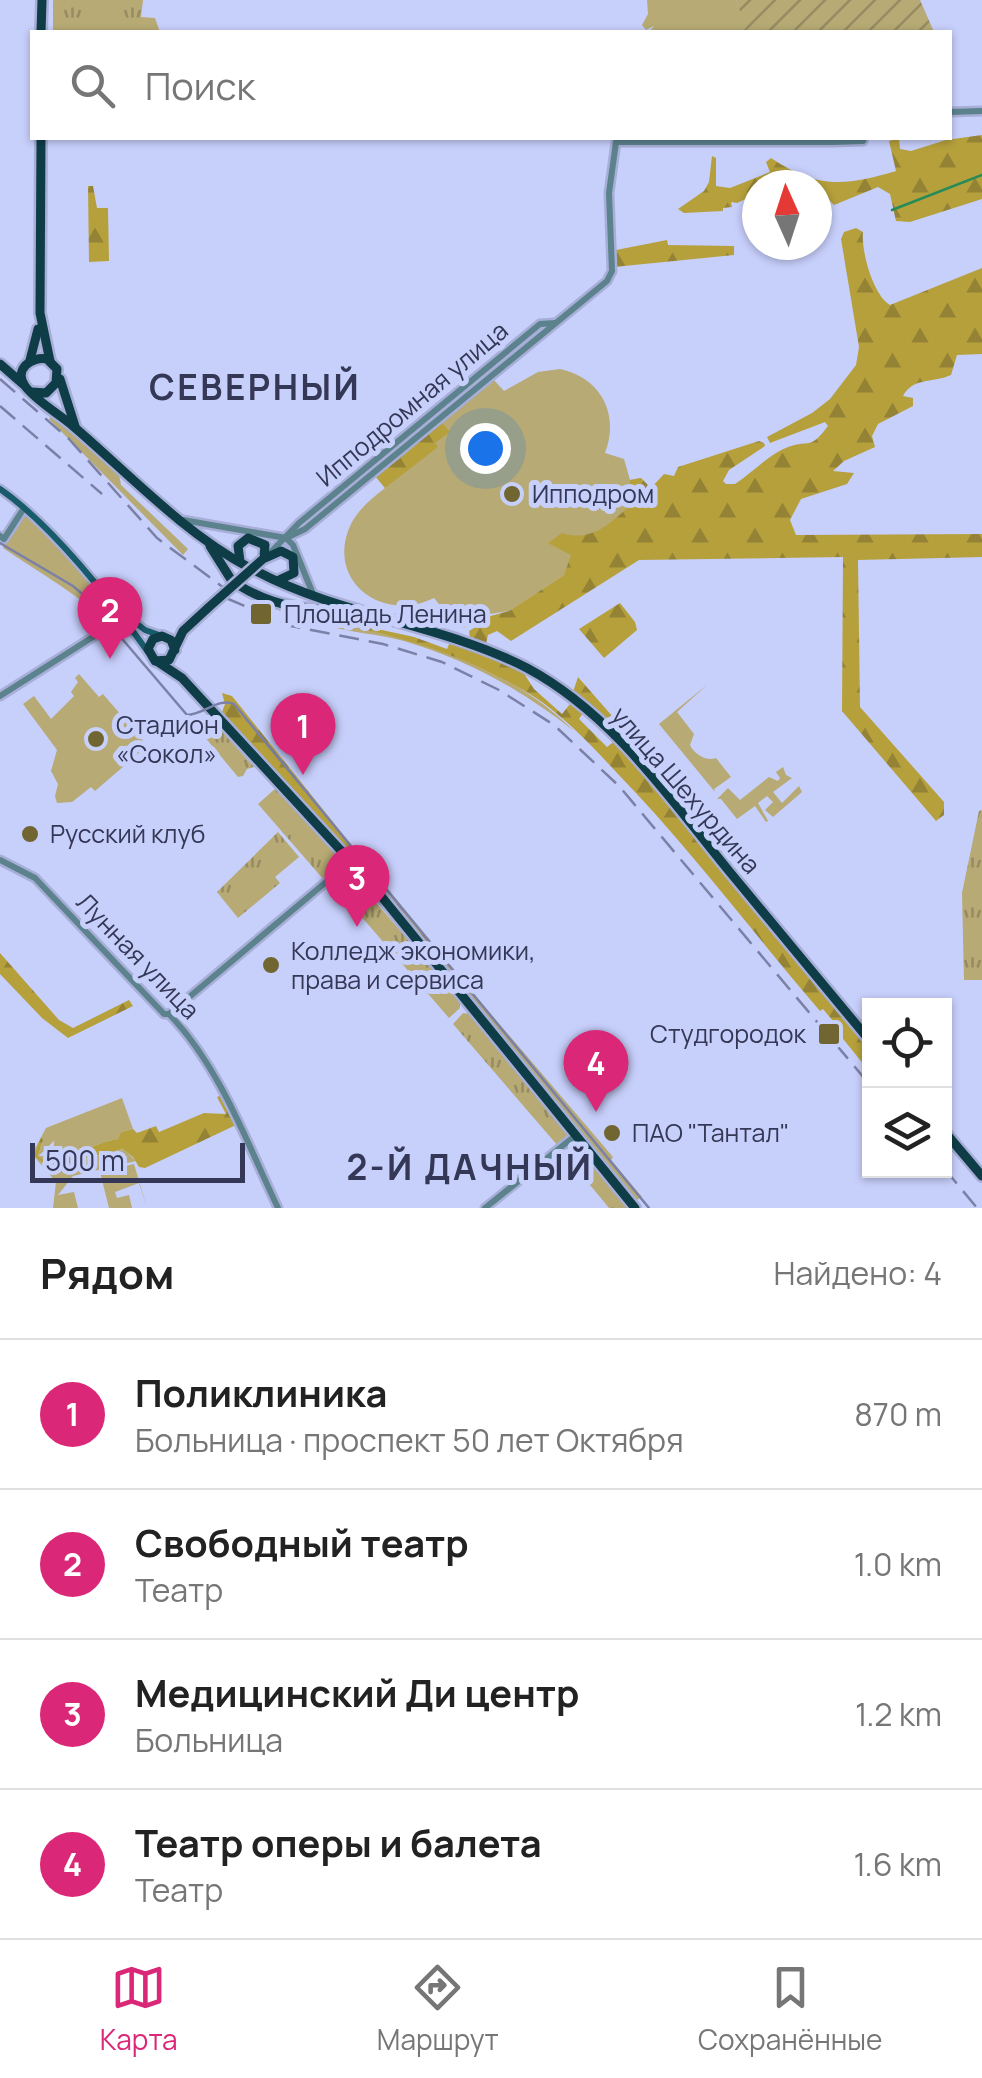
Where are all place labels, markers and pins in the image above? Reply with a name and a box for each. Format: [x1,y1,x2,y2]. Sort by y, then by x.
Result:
place label: Ипподром [532,476,654,511]
marker: Ипподром [501,483,523,505]
pin: 2 [78,576,142,659]
place label: Площадь Ленина [284,596,487,631]
marker: Площадь Ленина [248,601,274,627]
pin: 1 [270,692,336,775]
place label: Стадион «Сокол» [116,707,219,771]
marker: Стадион «Сокол» [85,728,107,750]
place label: Русский клуб [50,816,205,851]
marker: Русский клуб [19,823,41,845]
pin: 3 [324,844,390,927]
place label: Колледж экономики, права и сервиса [291,933,536,997]
marker: Колледж экономики, права и сервиса [260,954,282,976]
place label: Студгородок [650,1016,807,1051]
marker: Студгородок [816,1021,842,1047]
pin: 4 [564,1030,628,1112]
place label: ПАО "Тантал" [632,1115,790,1150]
marker: ПАО "Тантал" [601,1122,623,1144]

